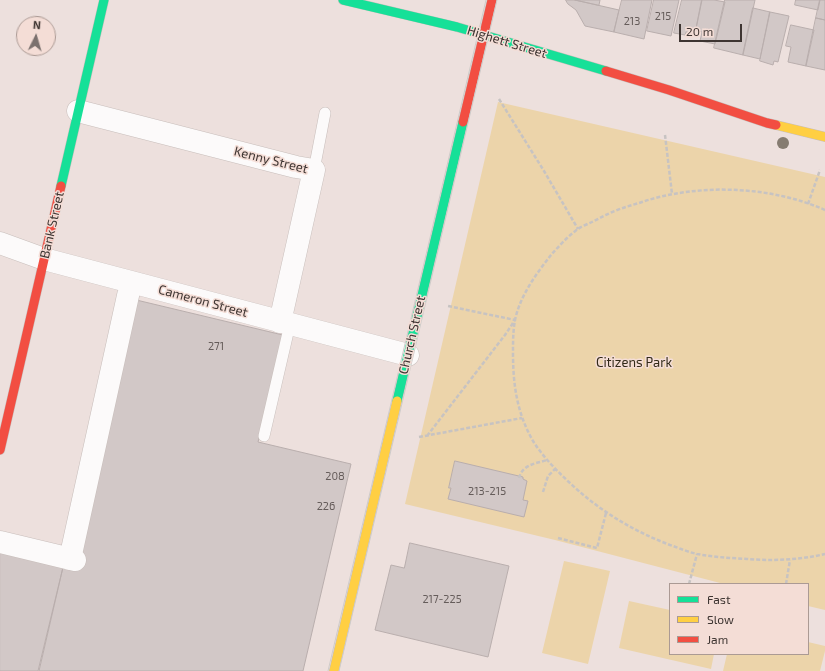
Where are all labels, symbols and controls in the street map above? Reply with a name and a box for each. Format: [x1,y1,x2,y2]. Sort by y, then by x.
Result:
house number: 215 [655,9,671,23]
house number: 213 [624,14,640,28]
north arrow [16,16,56,56]
scale bar [681,16,744,42]
text: N [32,18,42,31]
street label: Highett Street [465,22,549,62]
text: 20 m [686,24,713,38]
street label: Kenny Street [232,143,310,177]
street label: Bank Street [37,190,67,260]
street label: Cameron Street [157,282,249,320]
street label: Church Street [395,294,429,376]
house number: 271 [208,339,224,353]
park label: Citizens Park [596,355,672,371]
house number: 208 [325,469,345,483]
house number: 213-215 [468,484,506,498]
house number: 226 [317,499,335,513]
legend [669,583,809,655]
house number: 217-225 [422,592,462,606]
text: Fast [707,592,730,606]
text: Slow [707,612,734,626]
text: Jam [707,632,728,646]

